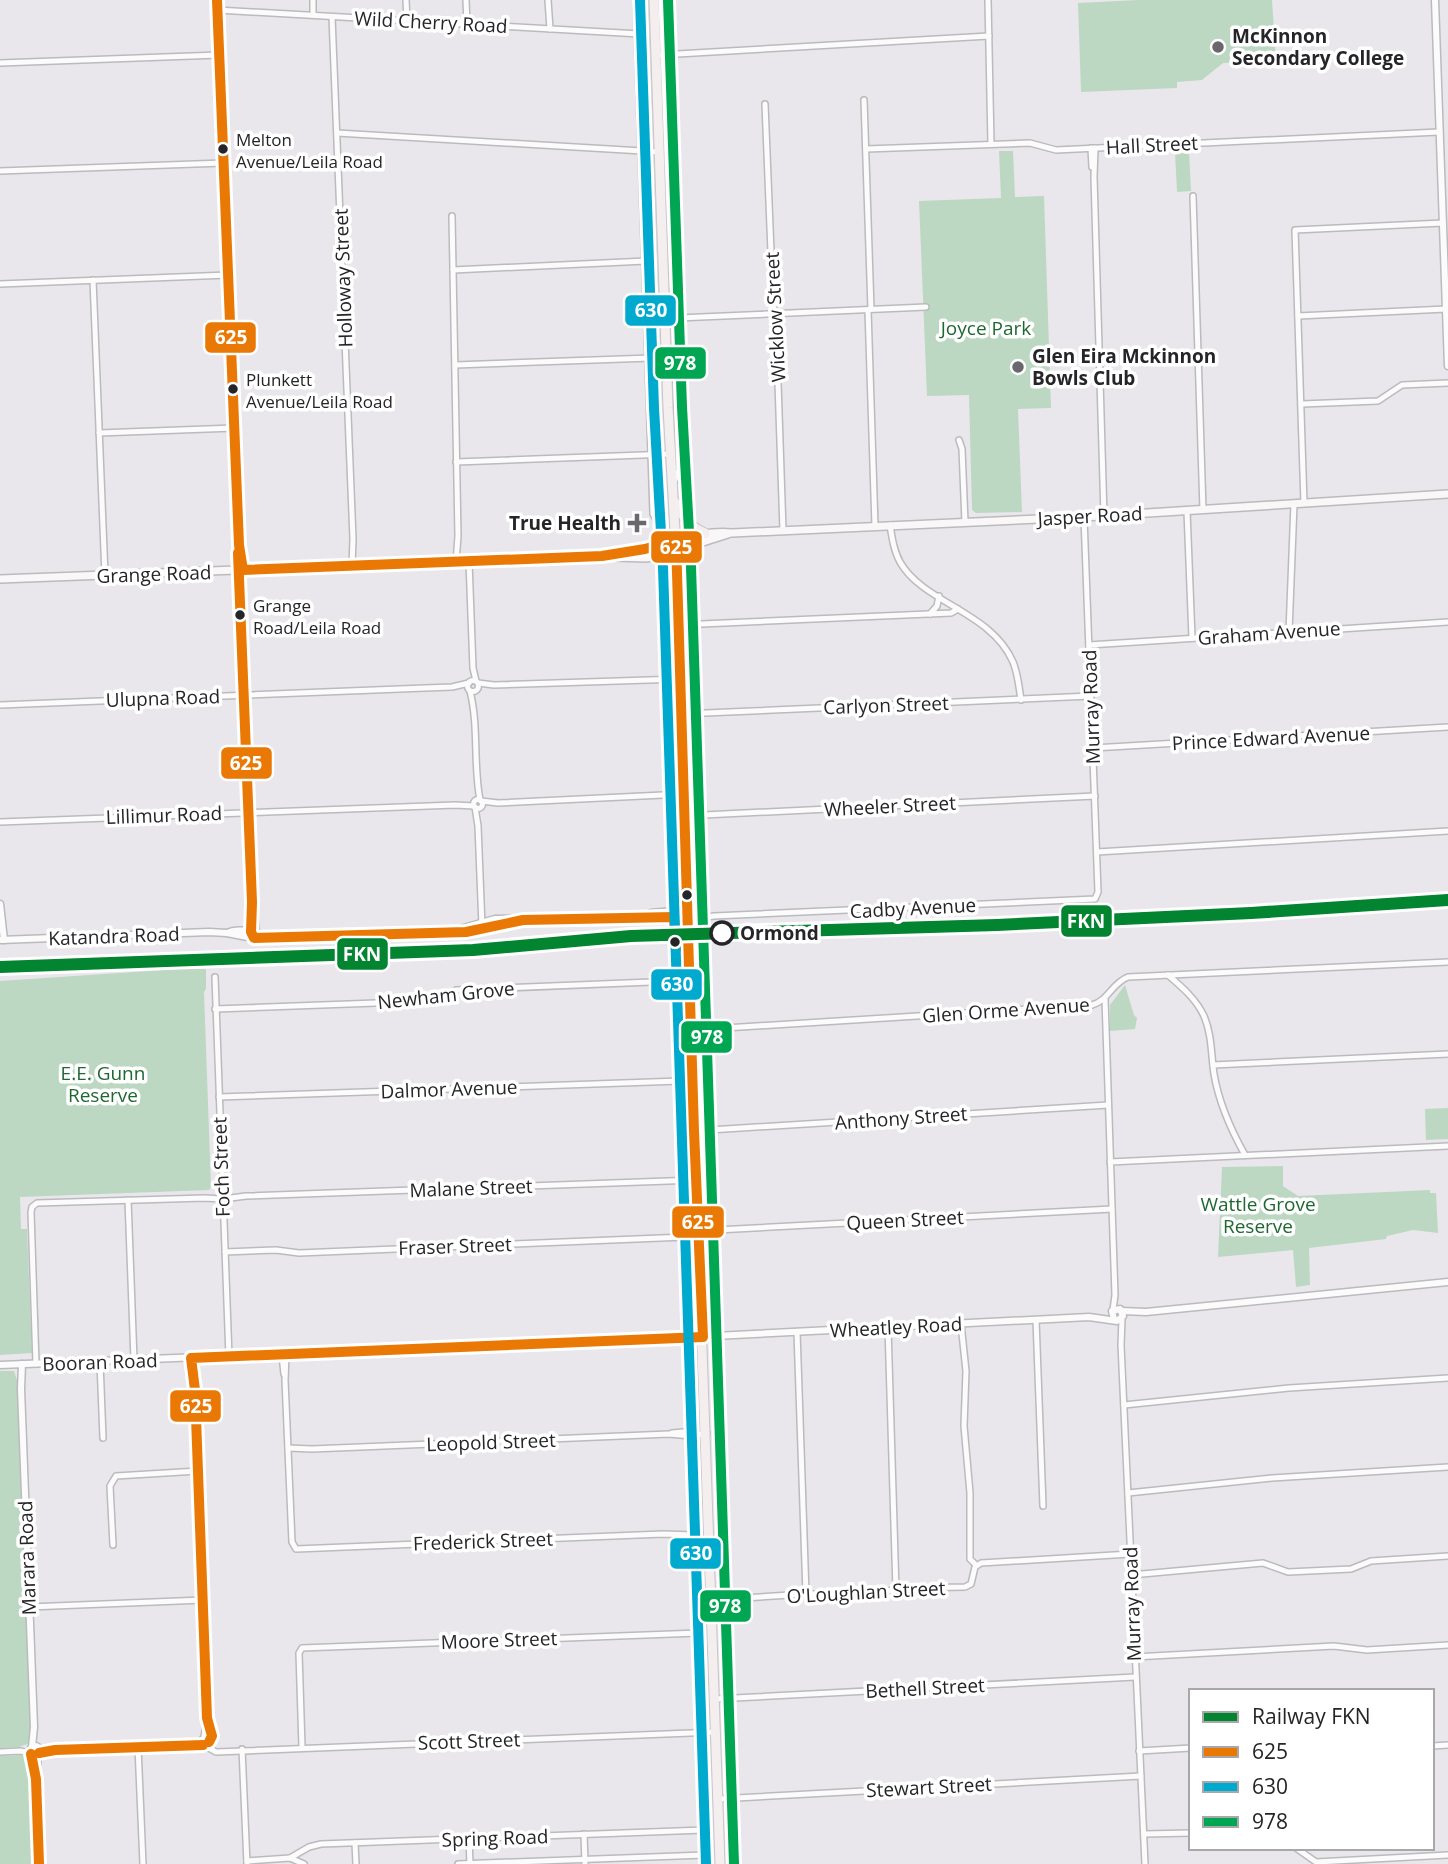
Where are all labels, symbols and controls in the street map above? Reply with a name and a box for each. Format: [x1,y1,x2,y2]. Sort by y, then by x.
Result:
street label: Wild Cherry Road [354,5,508,39]
place label: McKinnon Secondary College [1232,23,1404,71]
marker: McKinnon Secondary College [1210,39,1226,55]
place label: Melton Avenue/Leila Road [236,128,383,173]
street label: Hall Street [1105,130,1199,160]
marker: Melton Avenue/Leila Road [216,142,230,156]
street label: Holloway Street [328,208,358,348]
street label: Wicklow Street [759,251,791,383]
line badge: 630 [624,294,677,327]
text: 630 [635,297,667,323]
park label: Joyce Park [939,315,1031,341]
line badge: 625 [204,321,257,354]
text: 625 [215,324,247,350]
place label: Glen Eira Mckinnon Bowls Club [1032,343,1216,391]
line badge: 978 [654,346,707,380]
text: 978 [664,350,696,376]
marker: Glen Eira Mckinnon Bowls Club [1010,359,1026,375]
place label: Plunkett Avenue/Leila Road [246,368,393,413]
marker: Plunkett Avenue/Leila Road [226,382,240,396]
street label: Jasper Road [1035,500,1143,532]
place label: True Health [509,510,621,536]
marker: True Health [627,513,647,533]
line badge: 625 [650,530,703,564]
text: 625 [660,534,692,560]
street label: Grange Road [96,559,212,589]
place label: Grange Road/Leila Road [253,594,381,639]
marker: Grange Road/Leila Road [233,608,247,622]
street label: Graham Avenue [1197,615,1341,651]
street label: Murray Road [1076,649,1106,765]
street label: Ulupna Road [105,683,221,713]
street label: Carlyon Street [823,690,949,720]
street label: Prince Edward Avenue [1171,720,1371,756]
line badge: 625 [220,746,273,780]
text: 625 [230,750,262,776]
street label: Wheeler Street [824,790,957,822]
street label: Lillimur Road [105,800,223,830]
unlabelled marker [680,888,694,902]
street label: Cadby Avenue [849,892,977,924]
line badge: FKN [1060,904,1113,938]
text: FKN [1067,908,1105,934]
place label: Ormond [740,920,819,946]
street label: Katandra Road [48,921,180,951]
marker: Ormond [710,921,734,945]
unlabelled marker [668,935,682,949]
line badge: FKN [336,937,389,971]
text: FKN [343,941,381,967]
line badge: 630 [650,968,703,1001]
text: 630 [661,971,693,997]
street label: Newham Grove [376,975,516,1015]
street label: Glen Orme Avenue [921,991,1091,1029]
line badge: 978 [680,1020,733,1054]
text: 978 [691,1024,723,1050]
park label: E.E. Gunn Reserve [61,1060,145,1108]
street label: Dalmor Avenue [380,1074,518,1104]
street label: Anthony Street [834,1100,968,1136]
street label: Foch Street [206,1116,236,1217]
street label: Malane Street [409,1173,533,1203]
park label: Wattle Grove Reserve [1200,1191,1316,1239]
street label: Queen Street [846,1204,965,1236]
line badge: 625 [671,1205,725,1239]
text: 625 [682,1209,714,1235]
street label: Fraser Street [398,1231,512,1261]
street label: Wheatley Road [829,1311,963,1343]
street label: Booran Road [42,1347,158,1377]
line badge: 625 [169,1389,222,1423]
text: 625 [180,1393,212,1419]
street label: Leopold Street [426,1427,556,1457]
street label: Marara Road [12,1500,42,1616]
street label: Frederick Street [412,1526,554,1556]
line badge: 630 [669,1537,722,1570]
text: 630 [680,1540,712,1566]
street label: Murray Road [1117,1546,1147,1662]
street label: O'Loughlan Street [786,1575,946,1609]
line badge: 978 [699,1589,752,1623]
text: 978 [709,1593,741,1619]
street label: Moore Street [440,1625,558,1655]
street label: Bethell Street [865,1672,986,1704]
legend [1189,1689,1434,1850]
text: Railway FKN [1252,1702,1371,1730]
street label: Scott Street [417,1726,521,1756]
text: 625 [1252,1737,1288,1765]
street label: Stewart Street [866,1771,993,1803]
text: 630 [1252,1772,1288,1800]
text: 978 [1252,1807,1288,1835]
street label: Spring Road [441,1823,549,1853]

